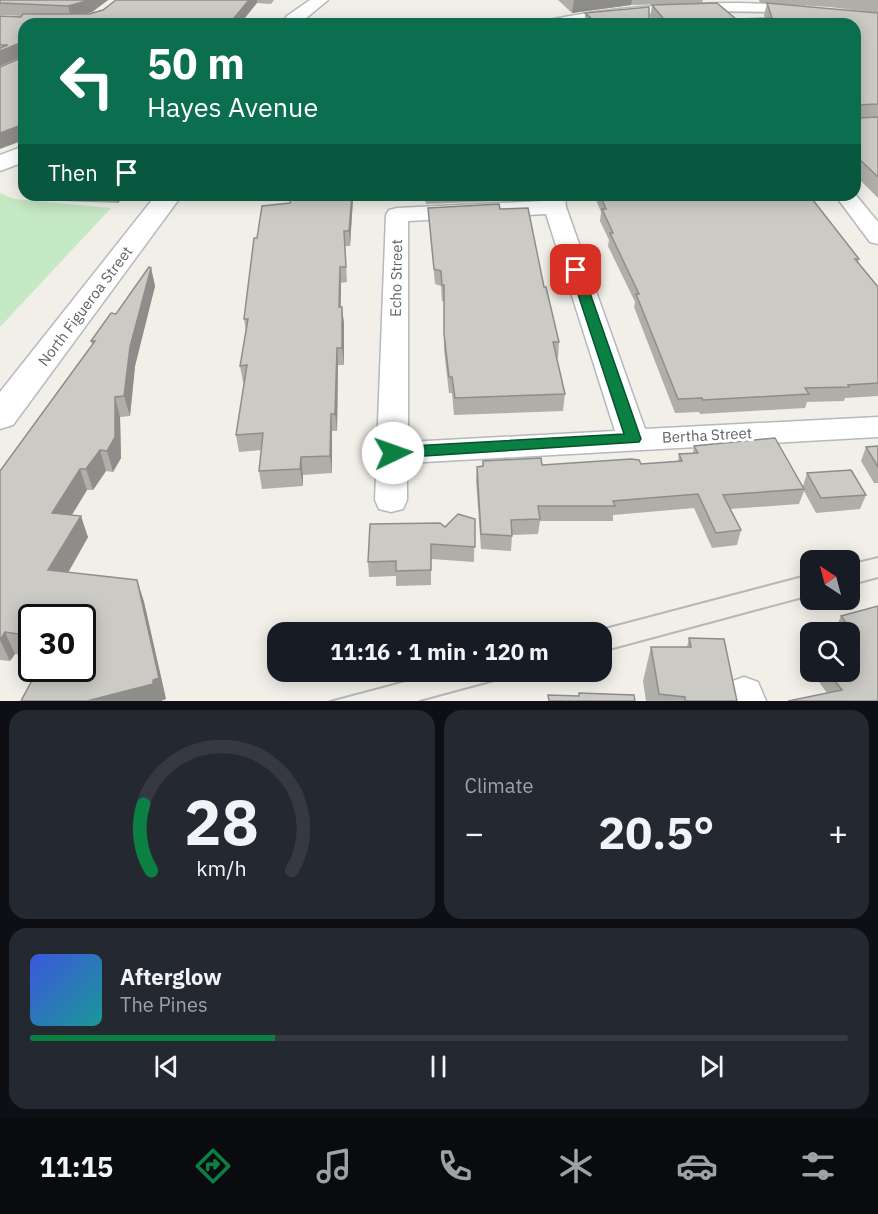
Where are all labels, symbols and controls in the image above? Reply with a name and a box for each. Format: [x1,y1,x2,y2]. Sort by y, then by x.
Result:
text: 50 m [147,36,245,91]
icon: left [48,42,126,120]
text: Hayes Avenue [147,89,318,124]
icon: arrive [110,156,143,189]
text: Then [48,158,98,187]
street label: Echo Street [386,239,406,317]
street label: North Figueroa Street [34,242,136,370]
pin [550,244,601,295]
icon: arrive [559,253,592,286]
position arrow [361,421,425,485]
street label: Bertha Street [662,423,752,447]
north arrow [800,550,860,610]
map controls [800,550,860,682]
speed limit sign: 30 [18,604,96,682]
button: search [800,622,860,682]
text: 11:16 · 1 min · 120 m [330,637,549,666]
text: Climate [465,772,533,799]
text: 28 [184,781,259,862]
text: 20.5° [598,803,714,861]
text: − [465,811,484,854]
text: + [828,811,848,854]
text: km/h [197,855,247,883]
text: Afterglow [120,962,222,991]
text: The Pines [120,991,208,1018]
icon: previous [150,1050,183,1083]
icon: pause [422,1050,455,1083]
icon: next [695,1050,728,1083]
icon: directions [192,1145,234,1187]
icon: music [313,1145,355,1187]
icon: phone [434,1145,476,1187]
icon: climate [555,1145,597,1187]
icon: car [676,1145,718,1187]
icon: filters [797,1145,839,1187]
text: 11:15 [39,1149,113,1184]

